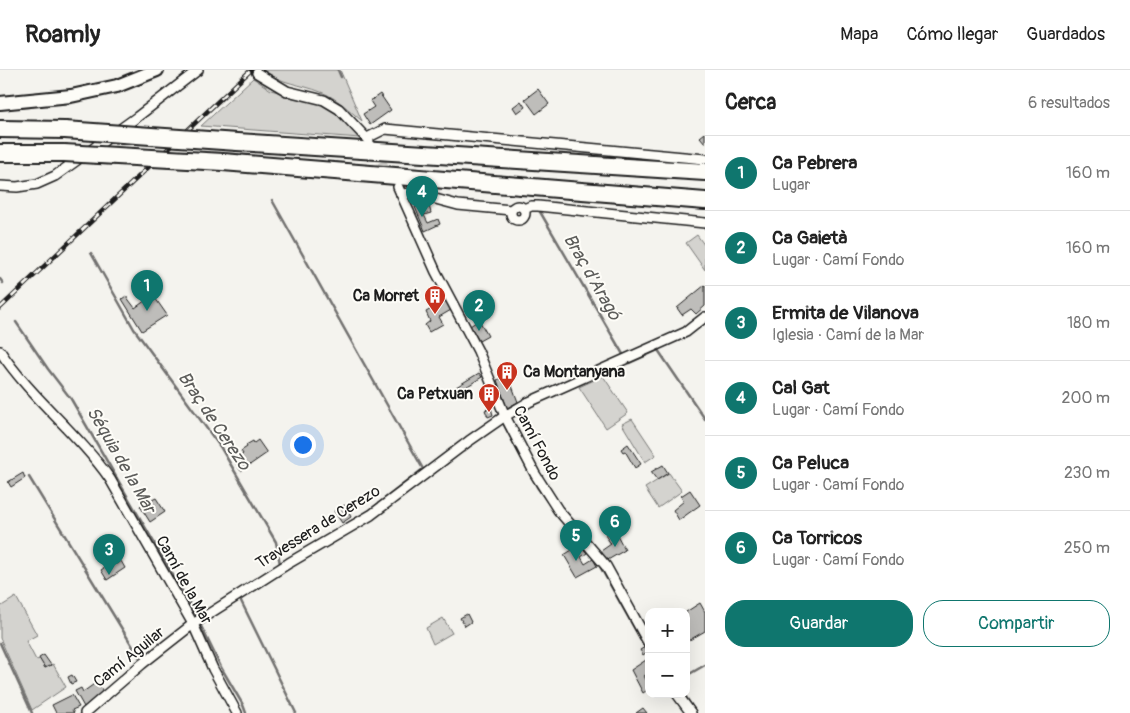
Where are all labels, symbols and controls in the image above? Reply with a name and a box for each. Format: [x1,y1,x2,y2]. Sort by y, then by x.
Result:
text: Roamly [25,20,100,49]
text: Mapa [840,23,878,46]
text: Cómo llegar [906,23,998,46]
text: Guardados [1026,23,1105,46]
text: Cerca [725,89,776,116]
text: 6 resultados [1028,93,1110,113]
text: Ca Pebrera [772,151,857,175]
text: 1 [738,163,744,183]
text: 160 m [1066,163,1110,183]
text: Lugar [772,175,810,195]
pin: 4 [406,176,438,217]
text: Ca Gaietà [772,226,847,250]
water label: Braç d'Aragó [558,230,627,325]
text: 2 [737,238,745,258]
text: 160 m [1066,238,1110,258]
text: Lugar · Camí Fondo [772,250,904,270]
pin: 1 [131,270,163,311]
building icon: Ca Morret [423,284,447,315]
place label: Ca Morret [353,286,420,306]
pin: 2 [463,290,495,331]
text: Ermita de Vilanova [772,301,919,325]
text: 3 [737,313,745,333]
text: 180 m [1067,313,1110,333]
text: Iglesia · Camí de la Mar [772,325,924,345]
building icon: Ca Montanyana [495,360,519,391]
place label: Ca Montanyana [523,362,626,382]
water label: Braç de Cerezo [173,367,256,476]
text: Cal Gat [772,376,830,400]
building icon: Ca Petxuan [477,382,501,413]
place label: Ca Petxuan [397,384,473,404]
text: 4 [736,388,746,408]
text: 200 m [1062,388,1110,408]
text: Lugar · Camí Fondo [772,400,904,420]
street label: Camí Fondo [509,402,565,484]
water label: Séquia de la Mar [81,403,162,520]
your location [290,432,316,458]
text: Ca Peluca [772,451,849,475]
text: 5 [737,463,745,483]
text: 230 m [1064,463,1110,483]
text: Lugar · Camí Fondo [772,475,904,495]
street label: Travessera de Cerezo [252,480,384,573]
pin: 6 [599,506,631,547]
pin: 5 [560,520,592,561]
text: Ca Torricos [772,526,862,550]
street label: Camí de la Mar [151,532,217,628]
pin: 3 [93,534,125,575]
text: 6 [736,538,746,558]
text: 250 m [1064,538,1110,558]
text: Lugar · Camí Fondo [772,550,904,570]
button: Guardar [725,600,913,647]
button: Compartir [923,600,1110,647]
map controls [645,608,690,698]
button: + [645,608,690,653]
street label: Camí Aguilar [89,622,169,692]
button: − [645,653,690,698]

